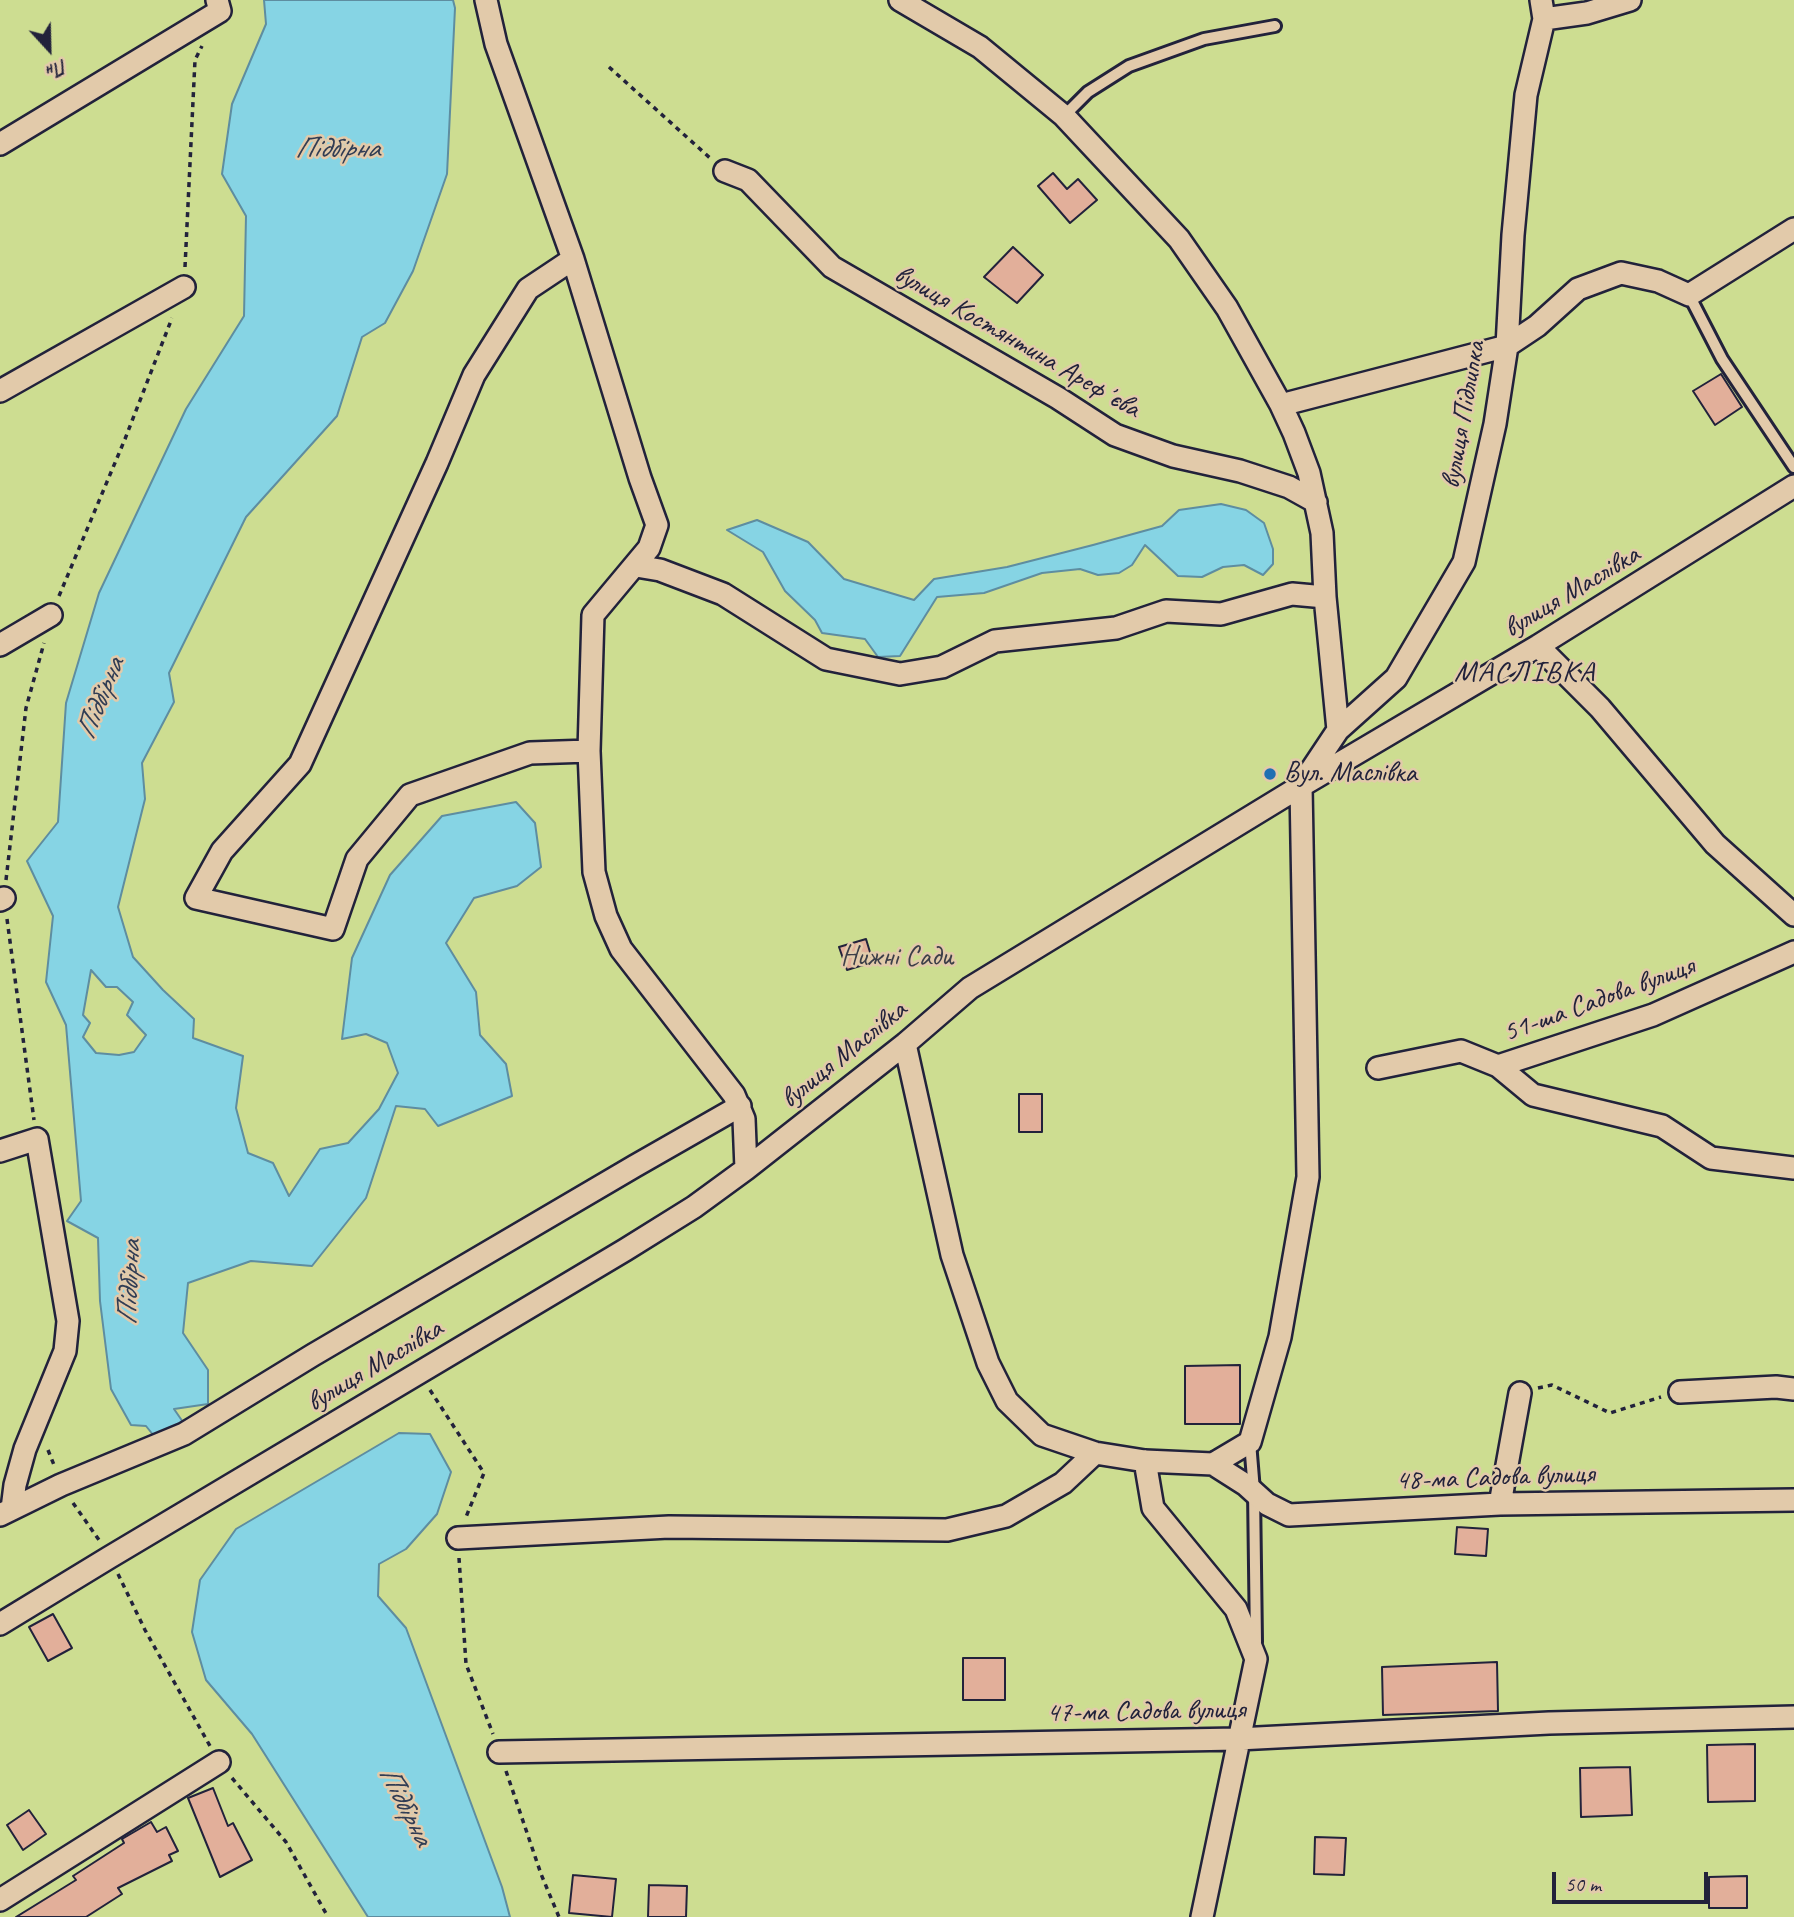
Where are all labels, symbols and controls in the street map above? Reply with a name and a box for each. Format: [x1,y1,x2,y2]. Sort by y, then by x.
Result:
north arrow [14,14,84,84]
text: Пн [43,54,71,83]
water label: Підбірна [295,131,379,167]
street label: вулиця Костянтина Арефʼєва [888,258,1146,426]
street label: вулиця Підлипка [1435,339,1493,491]
street label: вулиця Маслівка [1498,538,1646,646]
water label: Підбірна [68,653,134,745]
district label: МАСЛІВКА [1455,655,1595,691]
place label: Вул. Маслівка [1284,757,1417,791]
marker: Вул. Маслівка [1262,766,1278,782]
park label: Нижні Сади [841,941,953,975]
street label: 51-ша Садова вулиця [1499,950,1699,1050]
street label: вулиця Маслівка [774,994,914,1116]
water label: Підбірна [110,1240,150,1326]
street label: вулиця Маслівка [301,1312,449,1420]
street label: 48-ма Садова вулиця [1395,1458,1595,1498]
street label: 47-ма Садова вулиця [1046,1693,1246,1731]
water label: Підбірна [370,1760,440,1852]
scale bar [1556,1857,1712,1901]
text: 50 m [1565,1871,1601,1897]

